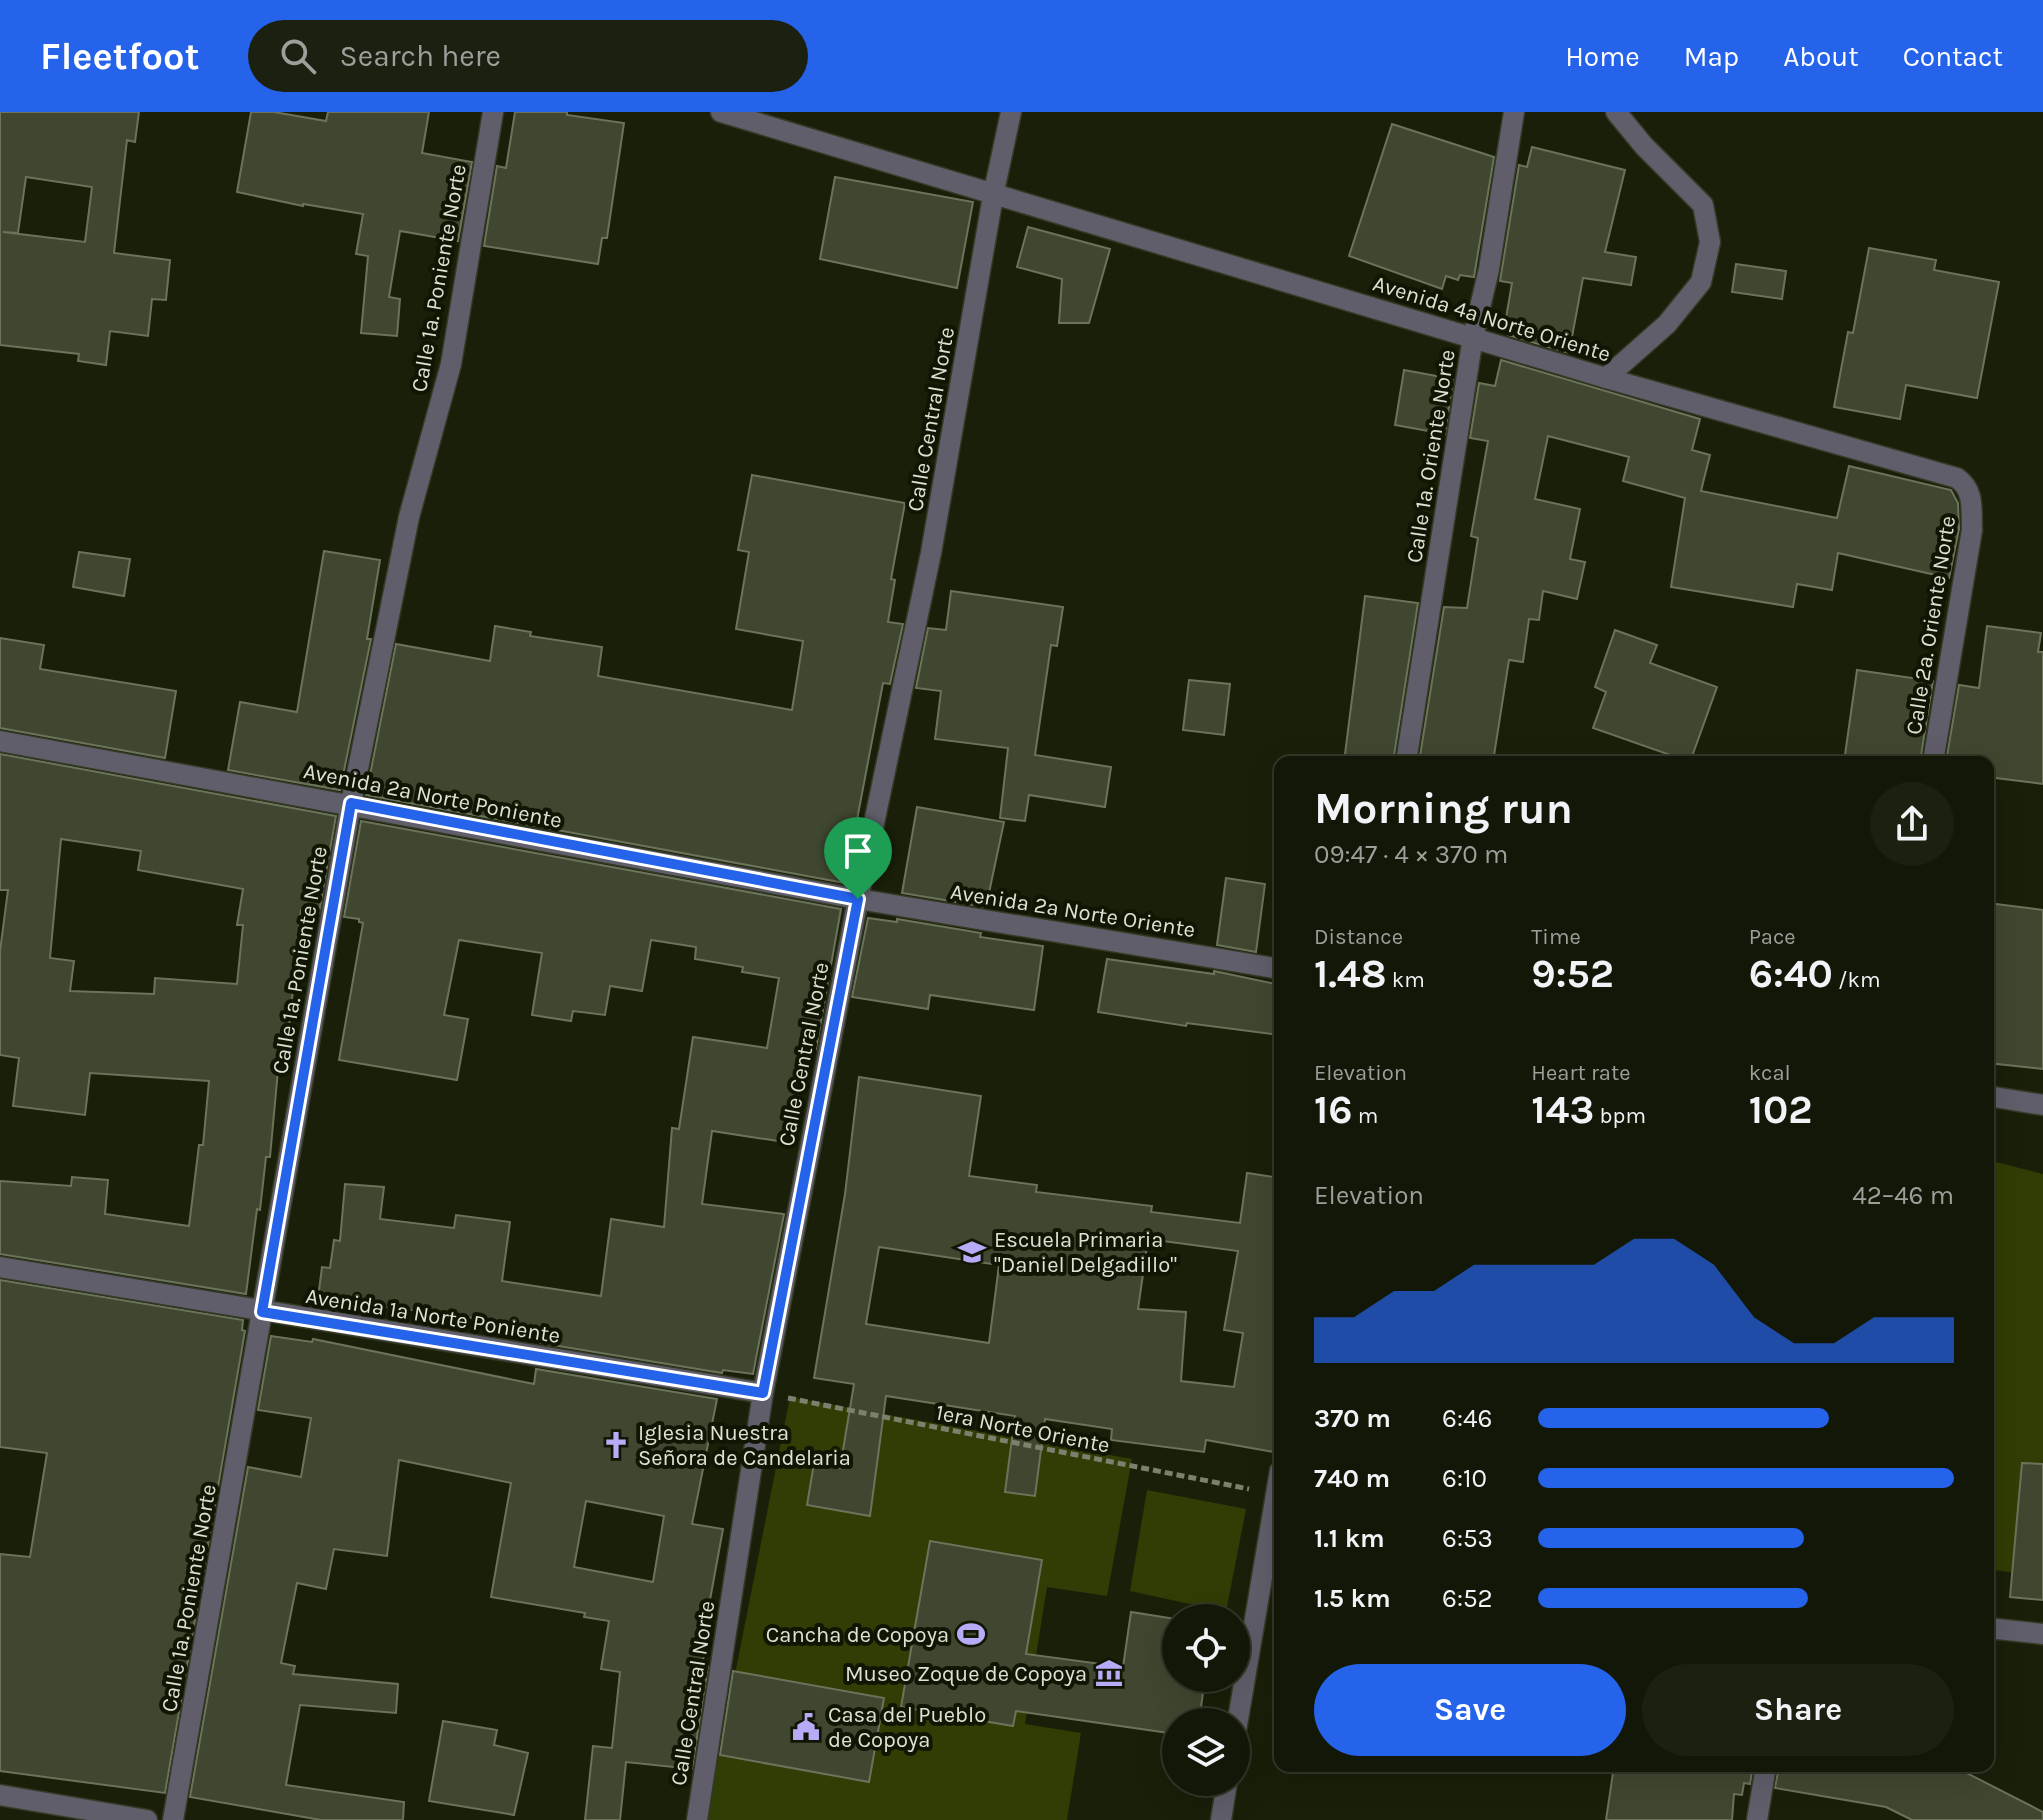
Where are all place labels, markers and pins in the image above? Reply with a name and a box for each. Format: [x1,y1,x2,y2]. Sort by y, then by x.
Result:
pin [824,817,892,899]
place label: Escuela Primaria "Daniel Delgadillo" [994,1227,1177,1278]
school or university icon: Escuela Primaria "Daniel Delgadillo" [957,1237,987,1267]
place label: Iglesia Nuestra Señora de Candelaria [638,1420,851,1471]
church icon: Iglesia Nuestra Señora de Candelaria [601,1430,631,1460]
sports icon: Cancha de Copoya [956,1619,986,1649]
place label: Cancha de Copoya [766,1622,949,1648]
museum icon: Museo Zoque de Copoya [1094,1658,1124,1688]
place label: Museo Zoque de Copoya [845,1661,1087,1687]
place label: Casa del Pueblo de Copoya [828,1702,986,1753]
public building icon: Casa del Pueblo de Copoya [791,1712,821,1742]

